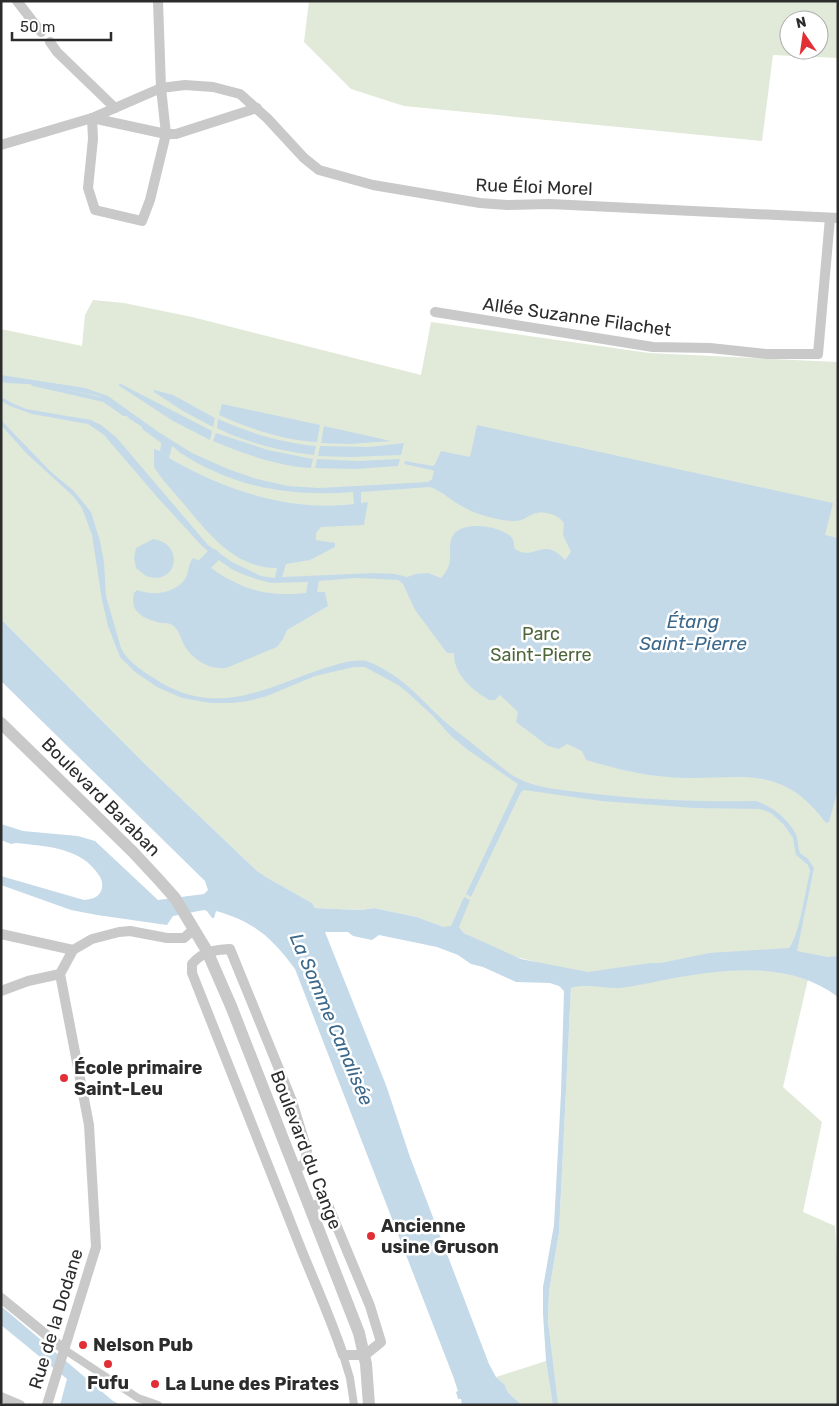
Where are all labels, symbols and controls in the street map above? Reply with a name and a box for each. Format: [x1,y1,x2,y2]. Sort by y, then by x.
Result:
scale bar [12,10,111,42]
north arrow [779,10,829,60]
text: N [794,13,808,32]
text: 50 m [20,18,55,36]
street label: Rue Éloi Morel [475,174,593,200]
street label: Allée Suzanne Filachet [481,293,673,341]
water label: Étang Saint-Pierre [639,610,747,655]
park label: Parc Saint-Pierre [490,623,592,666]
street label: Boulevard Baraban [37,733,165,861]
water label: La Somme Canalisée [285,930,378,1109]
place label: École primaire Saint-Leu [74,1057,203,1100]
street label: Boulevard du Cange [266,1068,346,1232]
marker: École primaire Saint-Leu [58,1072,70,1084]
place label: Ancienne usine Gruson [381,1215,499,1258]
marker: Ancienne usine Gruson [365,1230,377,1242]
street label: Rue de la Dodane [24,1246,88,1392]
place label: Nelson Pub [93,1334,193,1356]
marker: Nelson Pub [77,1339,89,1351]
marker: Fufu [102,1358,114,1370]
place label: Fufu [87,1372,129,1394]
place label: La Lune des Pirates [165,1373,339,1395]
marker: La Lune des Pirates [149,1378,161,1390]

